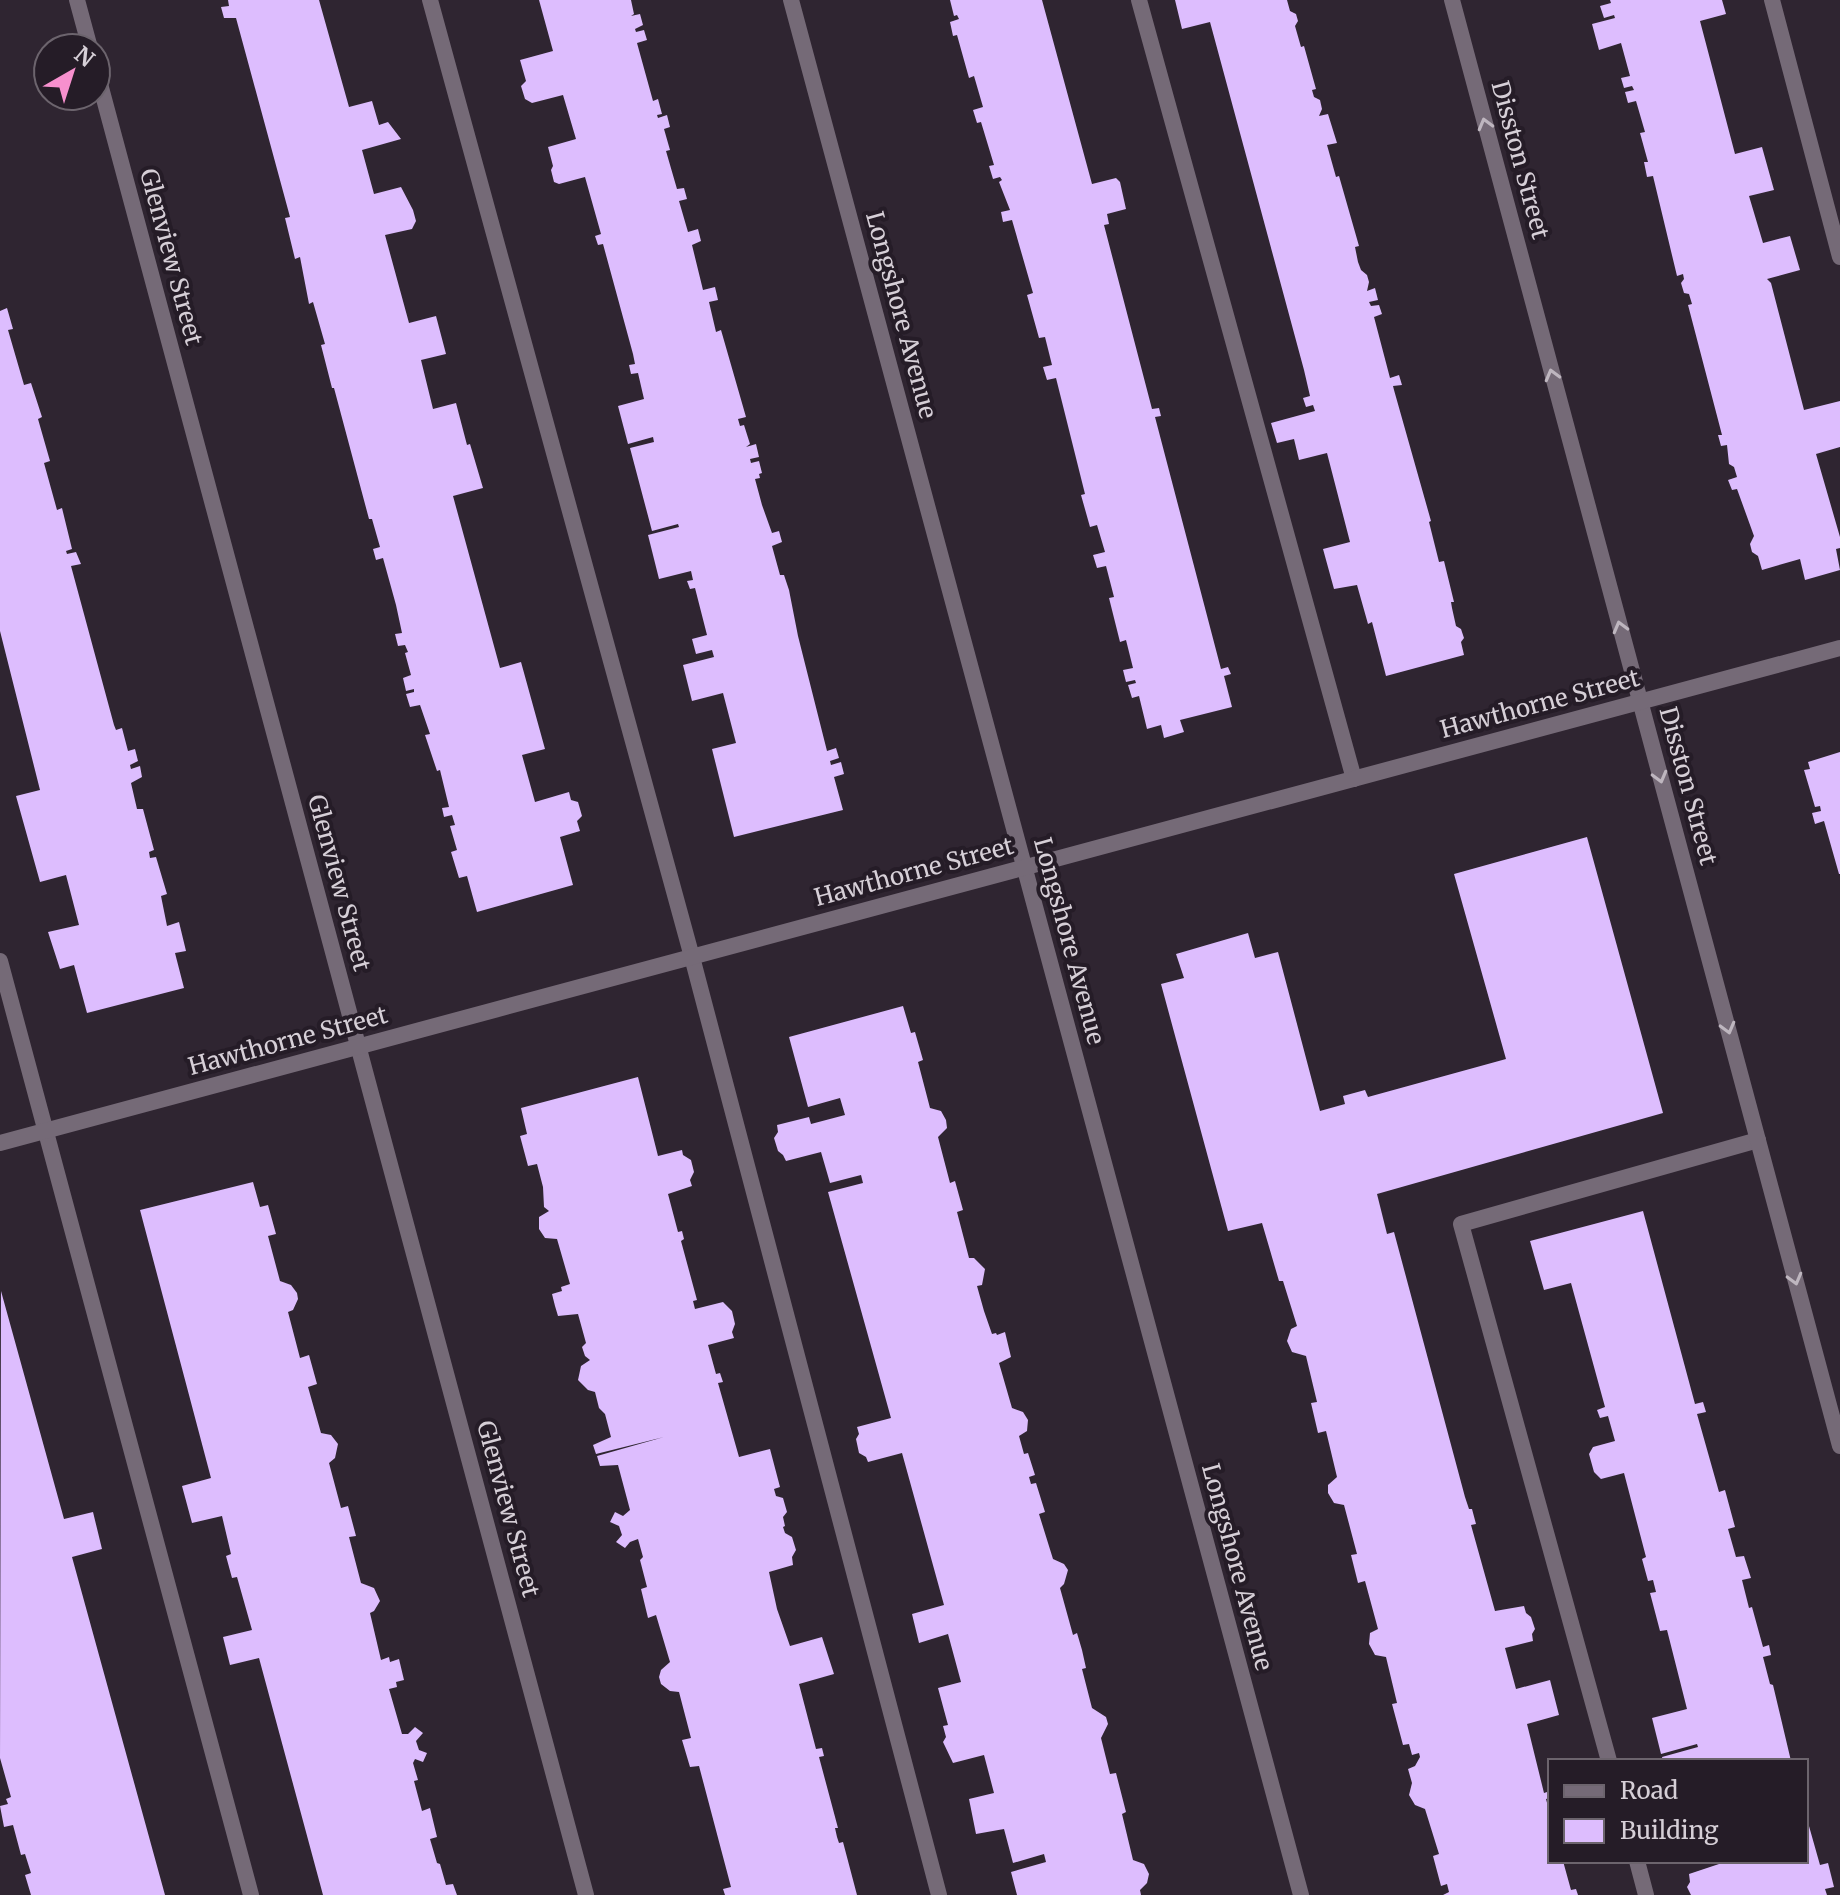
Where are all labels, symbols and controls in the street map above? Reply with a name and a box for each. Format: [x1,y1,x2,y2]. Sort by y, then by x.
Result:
north arrow [32,32,112,112]
text: N [69,40,101,73]
street label: Disston Street [1484,77,1557,243]
one-way arrow [1478,118,1494,132]
street label: Glenview Street [133,165,210,349]
street label: Longshore Avenue [859,208,944,422]
one-way arrow [1545,369,1562,383]
one-way arrow [1612,620,1629,634]
street label: Hawthorne Street [1437,662,1644,745]
street label: Disston Street [1652,703,1725,869]
one-way arrow [1651,770,1668,784]
street label: Glenview Street [301,791,378,975]
street label: Hawthorne Street [811,830,1018,913]
street label: Longshore Avenue [1027,834,1112,1048]
street label: Hawthorne Street [185,999,392,1082]
one-way arrow [1718,1021,1735,1035]
one-way arrow [1786,1272,1803,1286]
street label: Glenview Street [470,1417,547,1601]
street label: Longshore Avenue [1195,1460,1280,1674]
legend [1548,1759,1808,1863]
text: Road [1620,1775,1678,1806]
text: Building [1620,1815,1719,1846]

